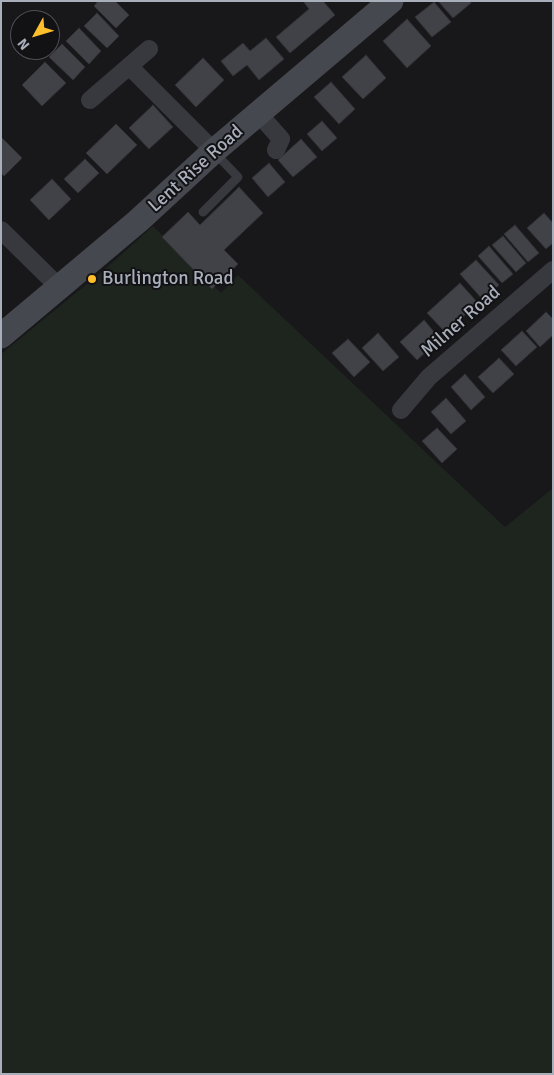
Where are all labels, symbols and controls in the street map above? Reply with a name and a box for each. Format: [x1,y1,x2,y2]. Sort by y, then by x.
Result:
north arrow [10,10,60,60]
text: N [14,35,33,53]
street label: Lent Rise Road [144,121,248,217]
place label: Burlington Road [102,268,233,290]
marker: Burlington Road [86,273,98,285]
street label: Milner Road [417,281,505,363]

